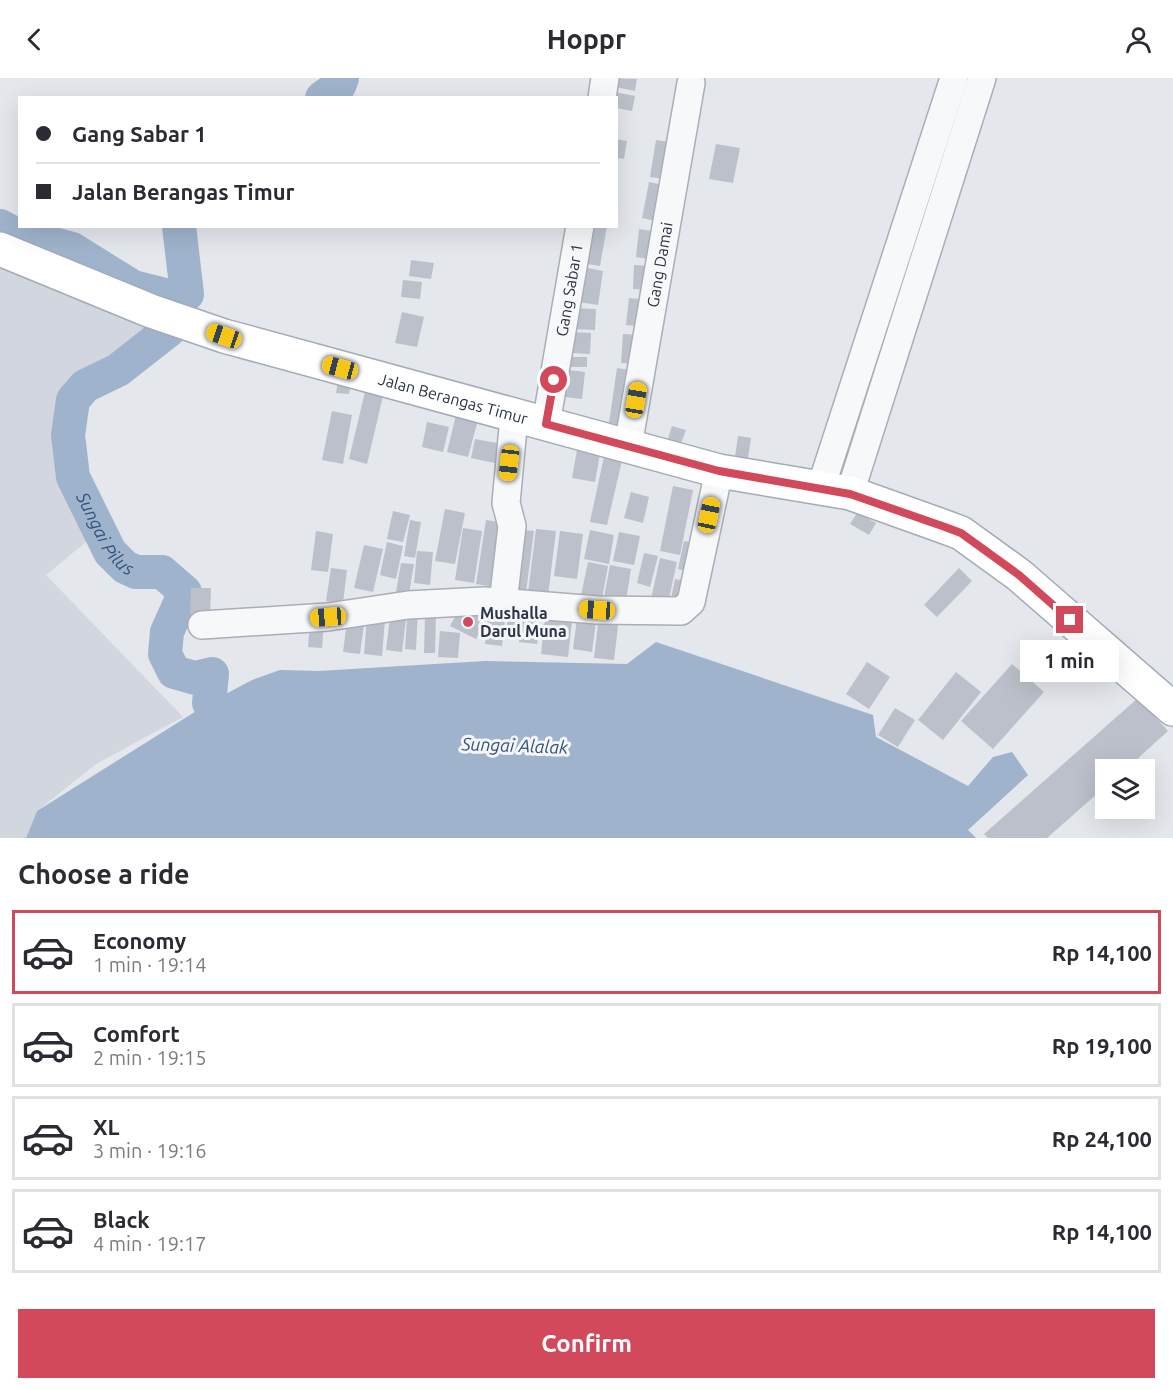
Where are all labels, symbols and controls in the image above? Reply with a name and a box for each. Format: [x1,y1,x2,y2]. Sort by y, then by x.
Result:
icon: back [18,23,51,56]
icon: person [1122,23,1155,56]
text: Hoppr [547,24,626,54]
text: Gang Sabar 1 [72,121,207,146]
text: Jalan Berangas Timur [72,179,295,204]
street label: Gang Damai [643,221,676,309]
street label: Gang Sabar 1 [552,242,586,338]
car [204,322,244,350]
car [320,355,360,381]
route start [540,366,567,393]
street label: Jalan Berangas Timur [377,370,530,427]
car [624,381,648,419]
car [498,444,520,482]
water label: Sungai Pilus [73,488,137,579]
car [696,496,722,534]
car [578,600,616,620]
place label: Mushalla Darul Muna [480,604,567,640]
route end [1056,606,1083,633]
car [309,607,347,627]
marker: Mushalla Darul Muna [461,615,475,629]
callout: 1 min [1020,641,1120,683]
text: 1 min [1044,649,1095,672]
water label: Sungai Alalak [460,733,569,757]
map controls [1095,759,1155,819]
button: layers [1095,759,1155,819]
text: Choose a ride [18,859,190,889]
icon: car [21,925,75,979]
text: Economy [93,928,186,953]
text: Rp 14,100 [1052,940,1152,965]
text: 1 min · 19:14 [93,953,207,976]
icon: car [21,1018,75,1072]
text: Comfort [93,1021,180,1046]
text: Rp 19,100 [1052,1033,1152,1058]
text: 2 min · 19:15 [93,1046,207,1069]
icon: car [21,1111,75,1165]
text: XL [93,1114,120,1139]
text: Rp 24,100 [1052,1126,1152,1151]
text: 3 min · 19:16 [93,1139,207,1162]
icon: car [21,1204,75,1258]
text: Black [93,1207,150,1232]
text: Rp 14,100 [1052,1219,1152,1244]
text: 4 min · 19:17 [93,1232,207,1255]
button: Confirm [18,1309,1155,1378]

